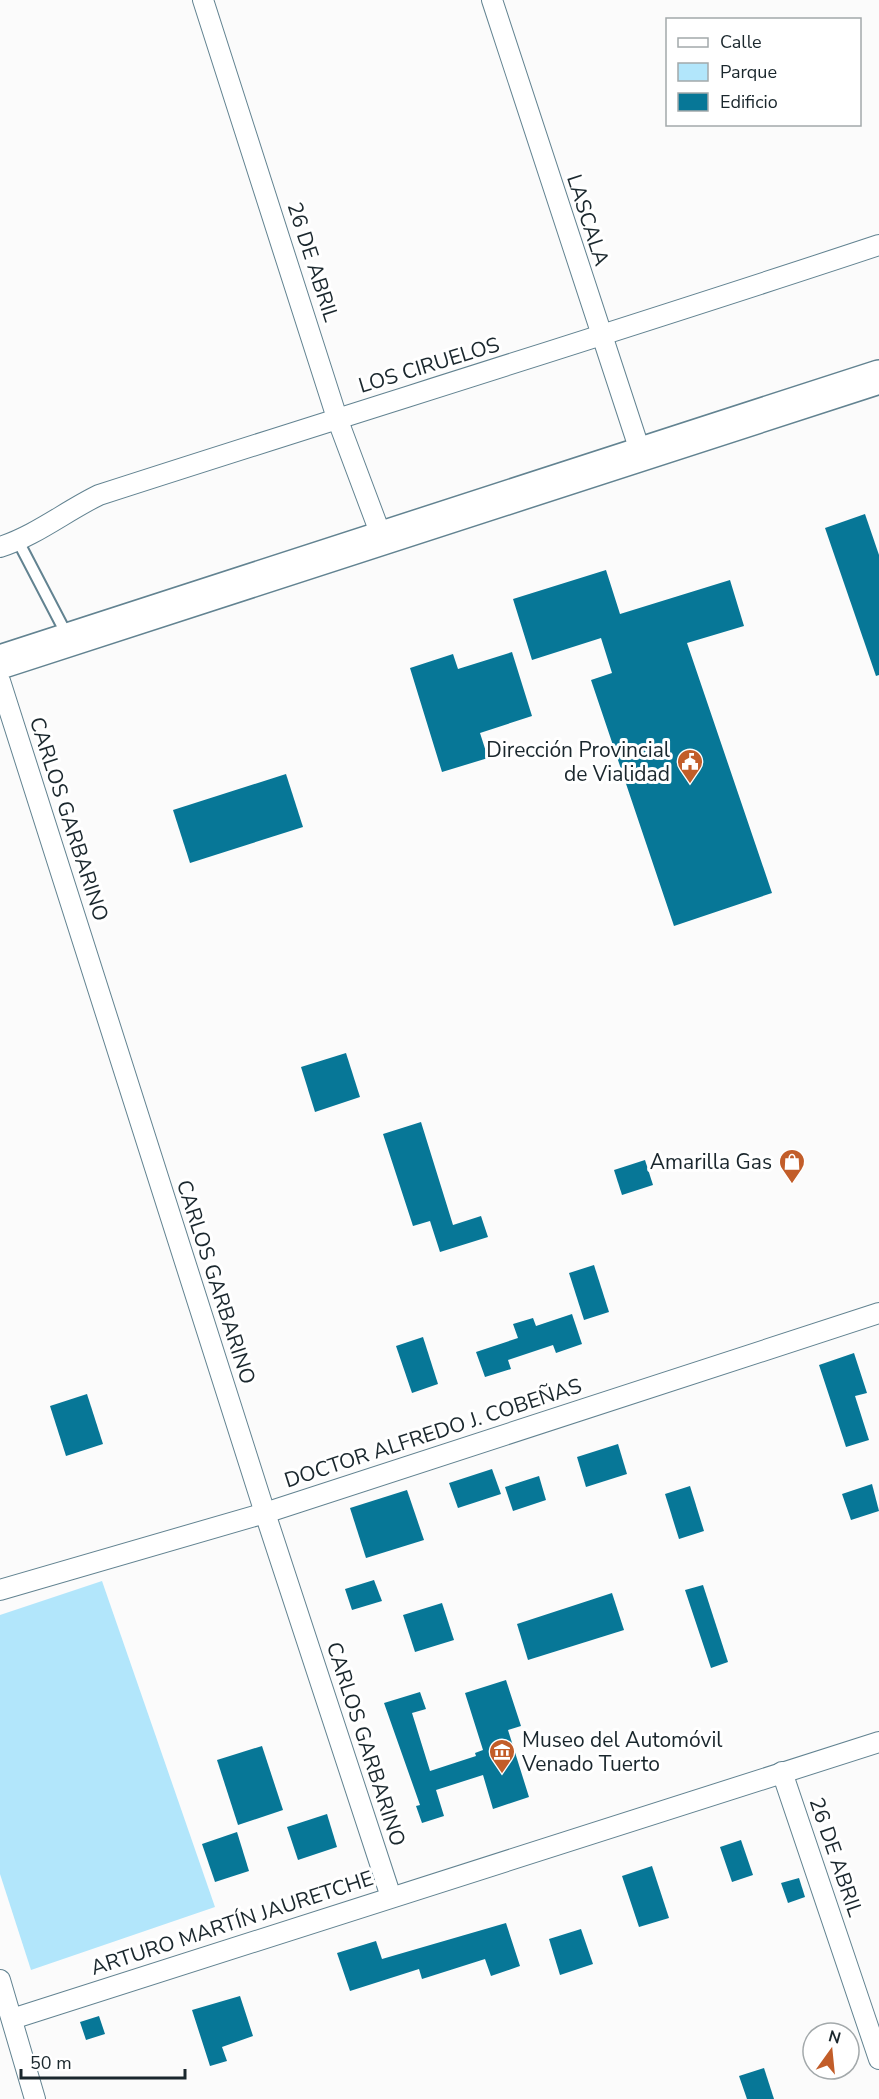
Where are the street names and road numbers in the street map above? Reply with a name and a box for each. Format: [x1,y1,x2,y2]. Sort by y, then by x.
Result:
street label: LASCALA [560,171,616,269]
street label: 26 DE ABRIL [281,199,346,326]
street label: LOS CIRUELOS [355,330,503,400]
street label: CARLOS GARBARINO [23,713,115,925]
street label: CARLOS GARBARINO [170,1176,262,1388]
street label: DOCTOR ALFREDO J. COBEÑAS [281,1372,585,1494]
street label: CARLOS GARBARINO [320,1638,412,1850]
street label: 26 DE ABRIL [803,1794,870,1921]
street label: ARTURO MARTÍN JAURETCHE [87,1864,377,1982]

